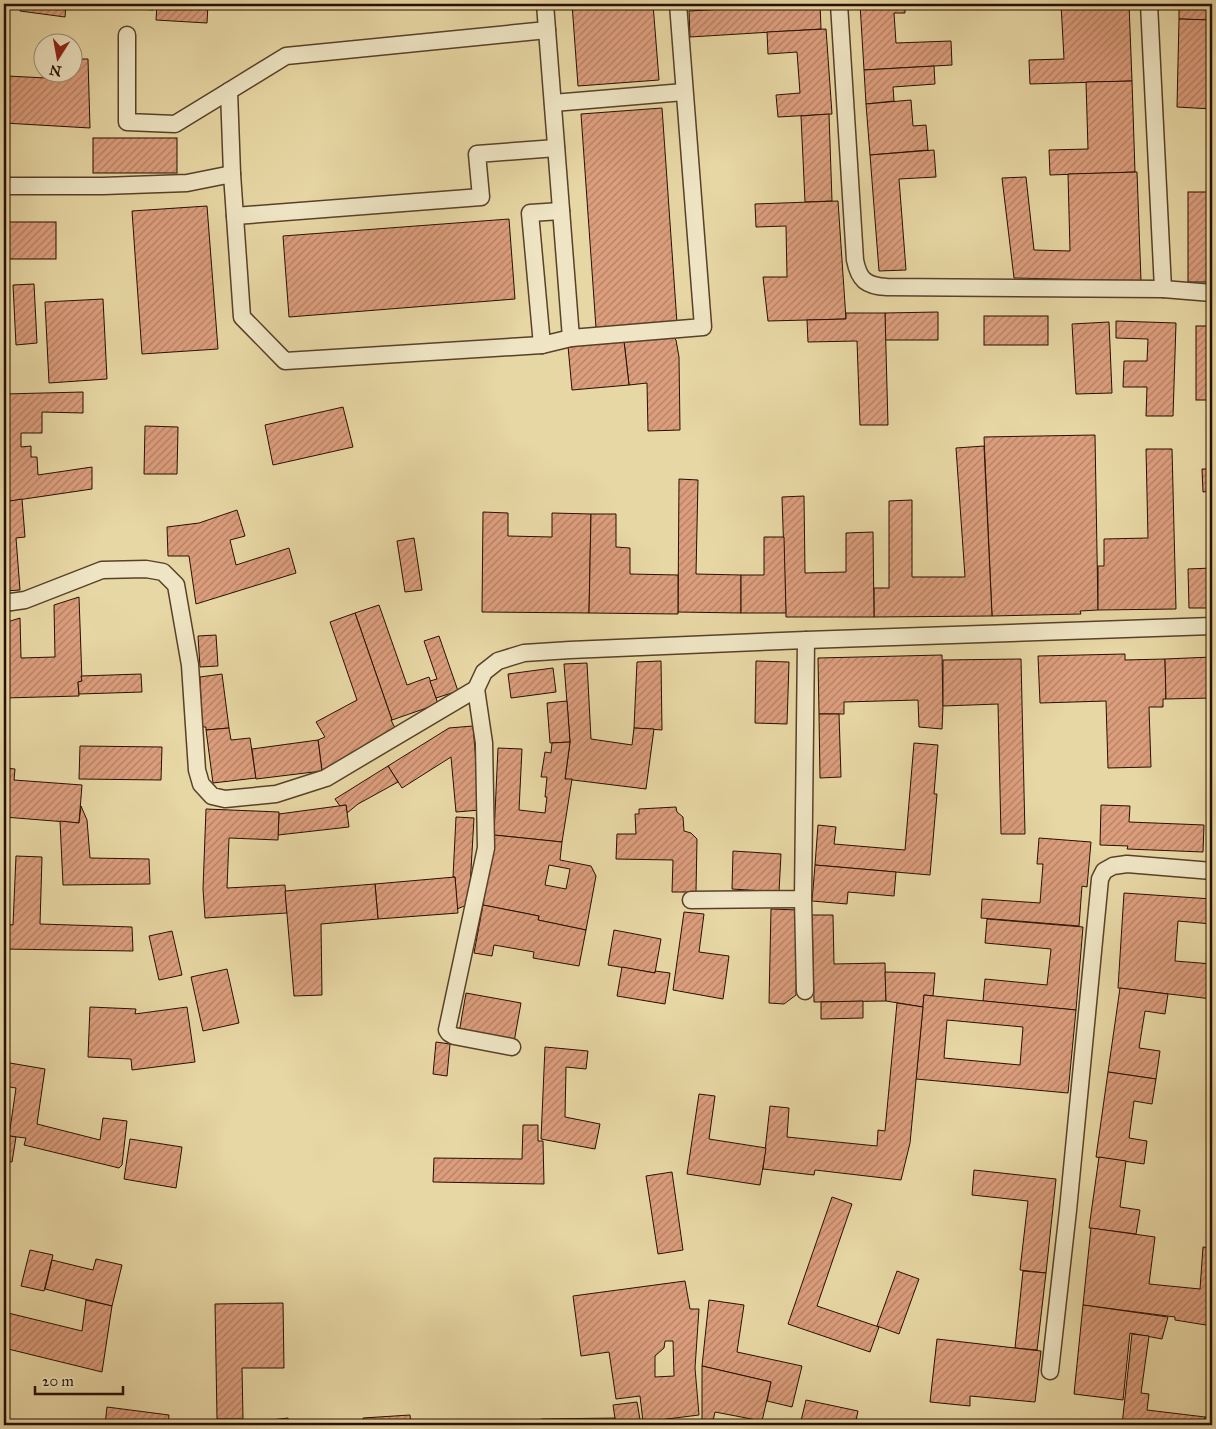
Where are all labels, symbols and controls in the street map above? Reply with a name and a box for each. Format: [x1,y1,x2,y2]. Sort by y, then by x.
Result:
north arrow [32,32,82,82]
text: N [48,61,63,80]
scale bar [35,1364,122,1396]
text: 20 m [42,1372,74,1390]

